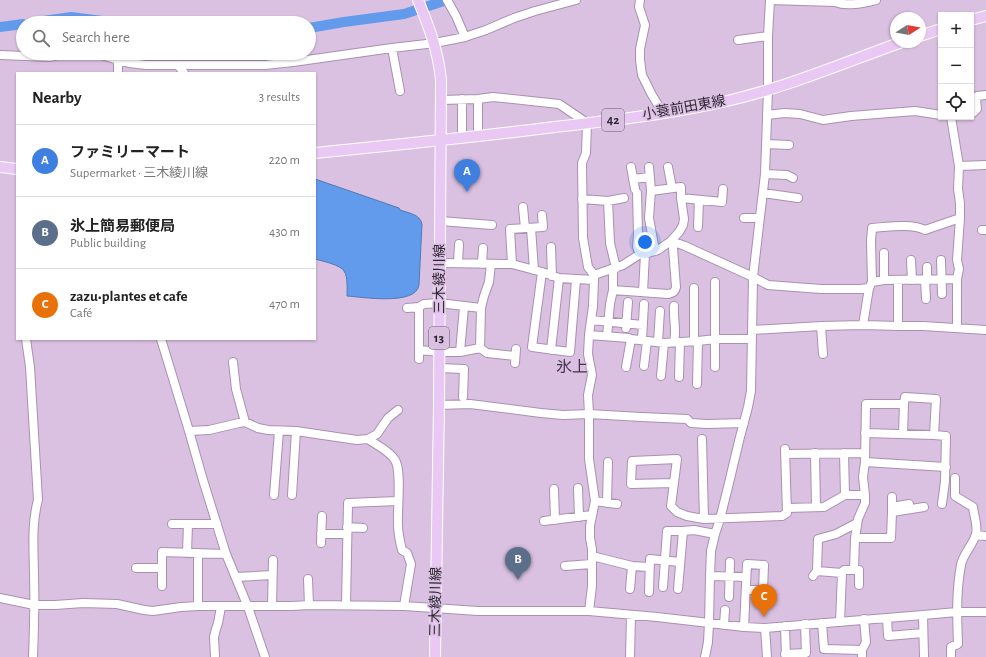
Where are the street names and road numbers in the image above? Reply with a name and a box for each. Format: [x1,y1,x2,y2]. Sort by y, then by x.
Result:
street label: 小蓑前田東線 [641,92,727,122]
road number: 42 [602,109,624,131]
street label: 三木綾川線 [432,244,447,314]
road number: 13 [429,327,449,349]
street label: 三木綾川線 [427,567,444,637]

